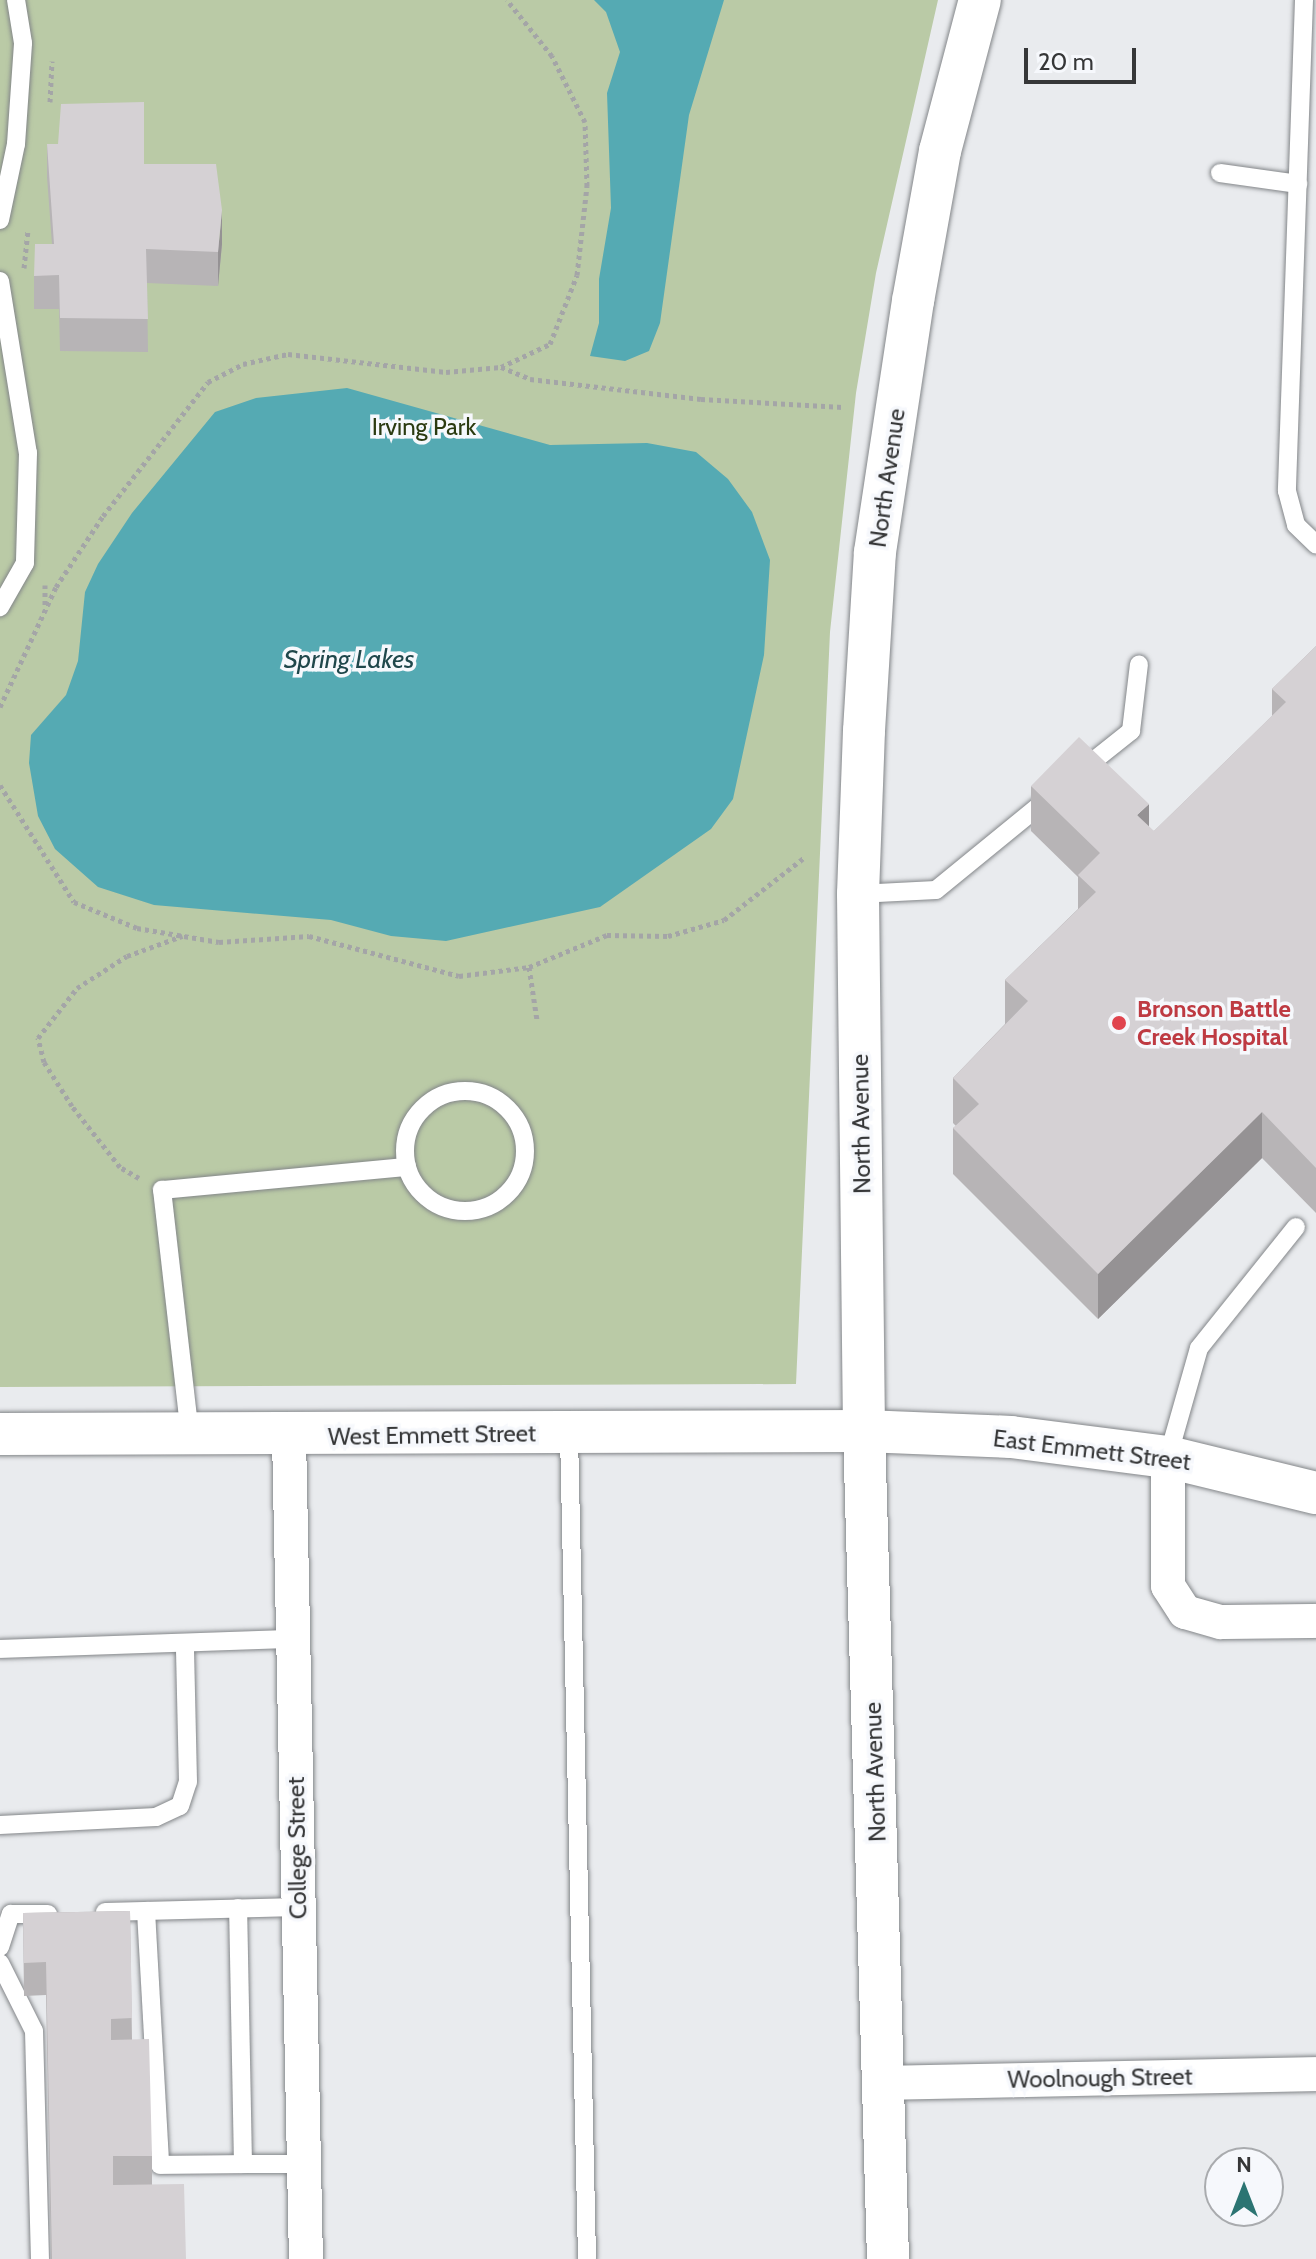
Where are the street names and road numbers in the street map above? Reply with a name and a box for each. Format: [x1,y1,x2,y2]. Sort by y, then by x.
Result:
street label: North Avenue [863,407,911,549]
street label: North Avenue [845,1054,877,1194]
street label: West Emmett Street [328,1419,536,1451]
street label: East Emmett Street [992,1424,1192,1476]
street label: North Avenue [858,1702,892,1842]
street label: College Street [281,1777,313,1919]
street label: Woolnough Street [1007,2062,1193,2094]

